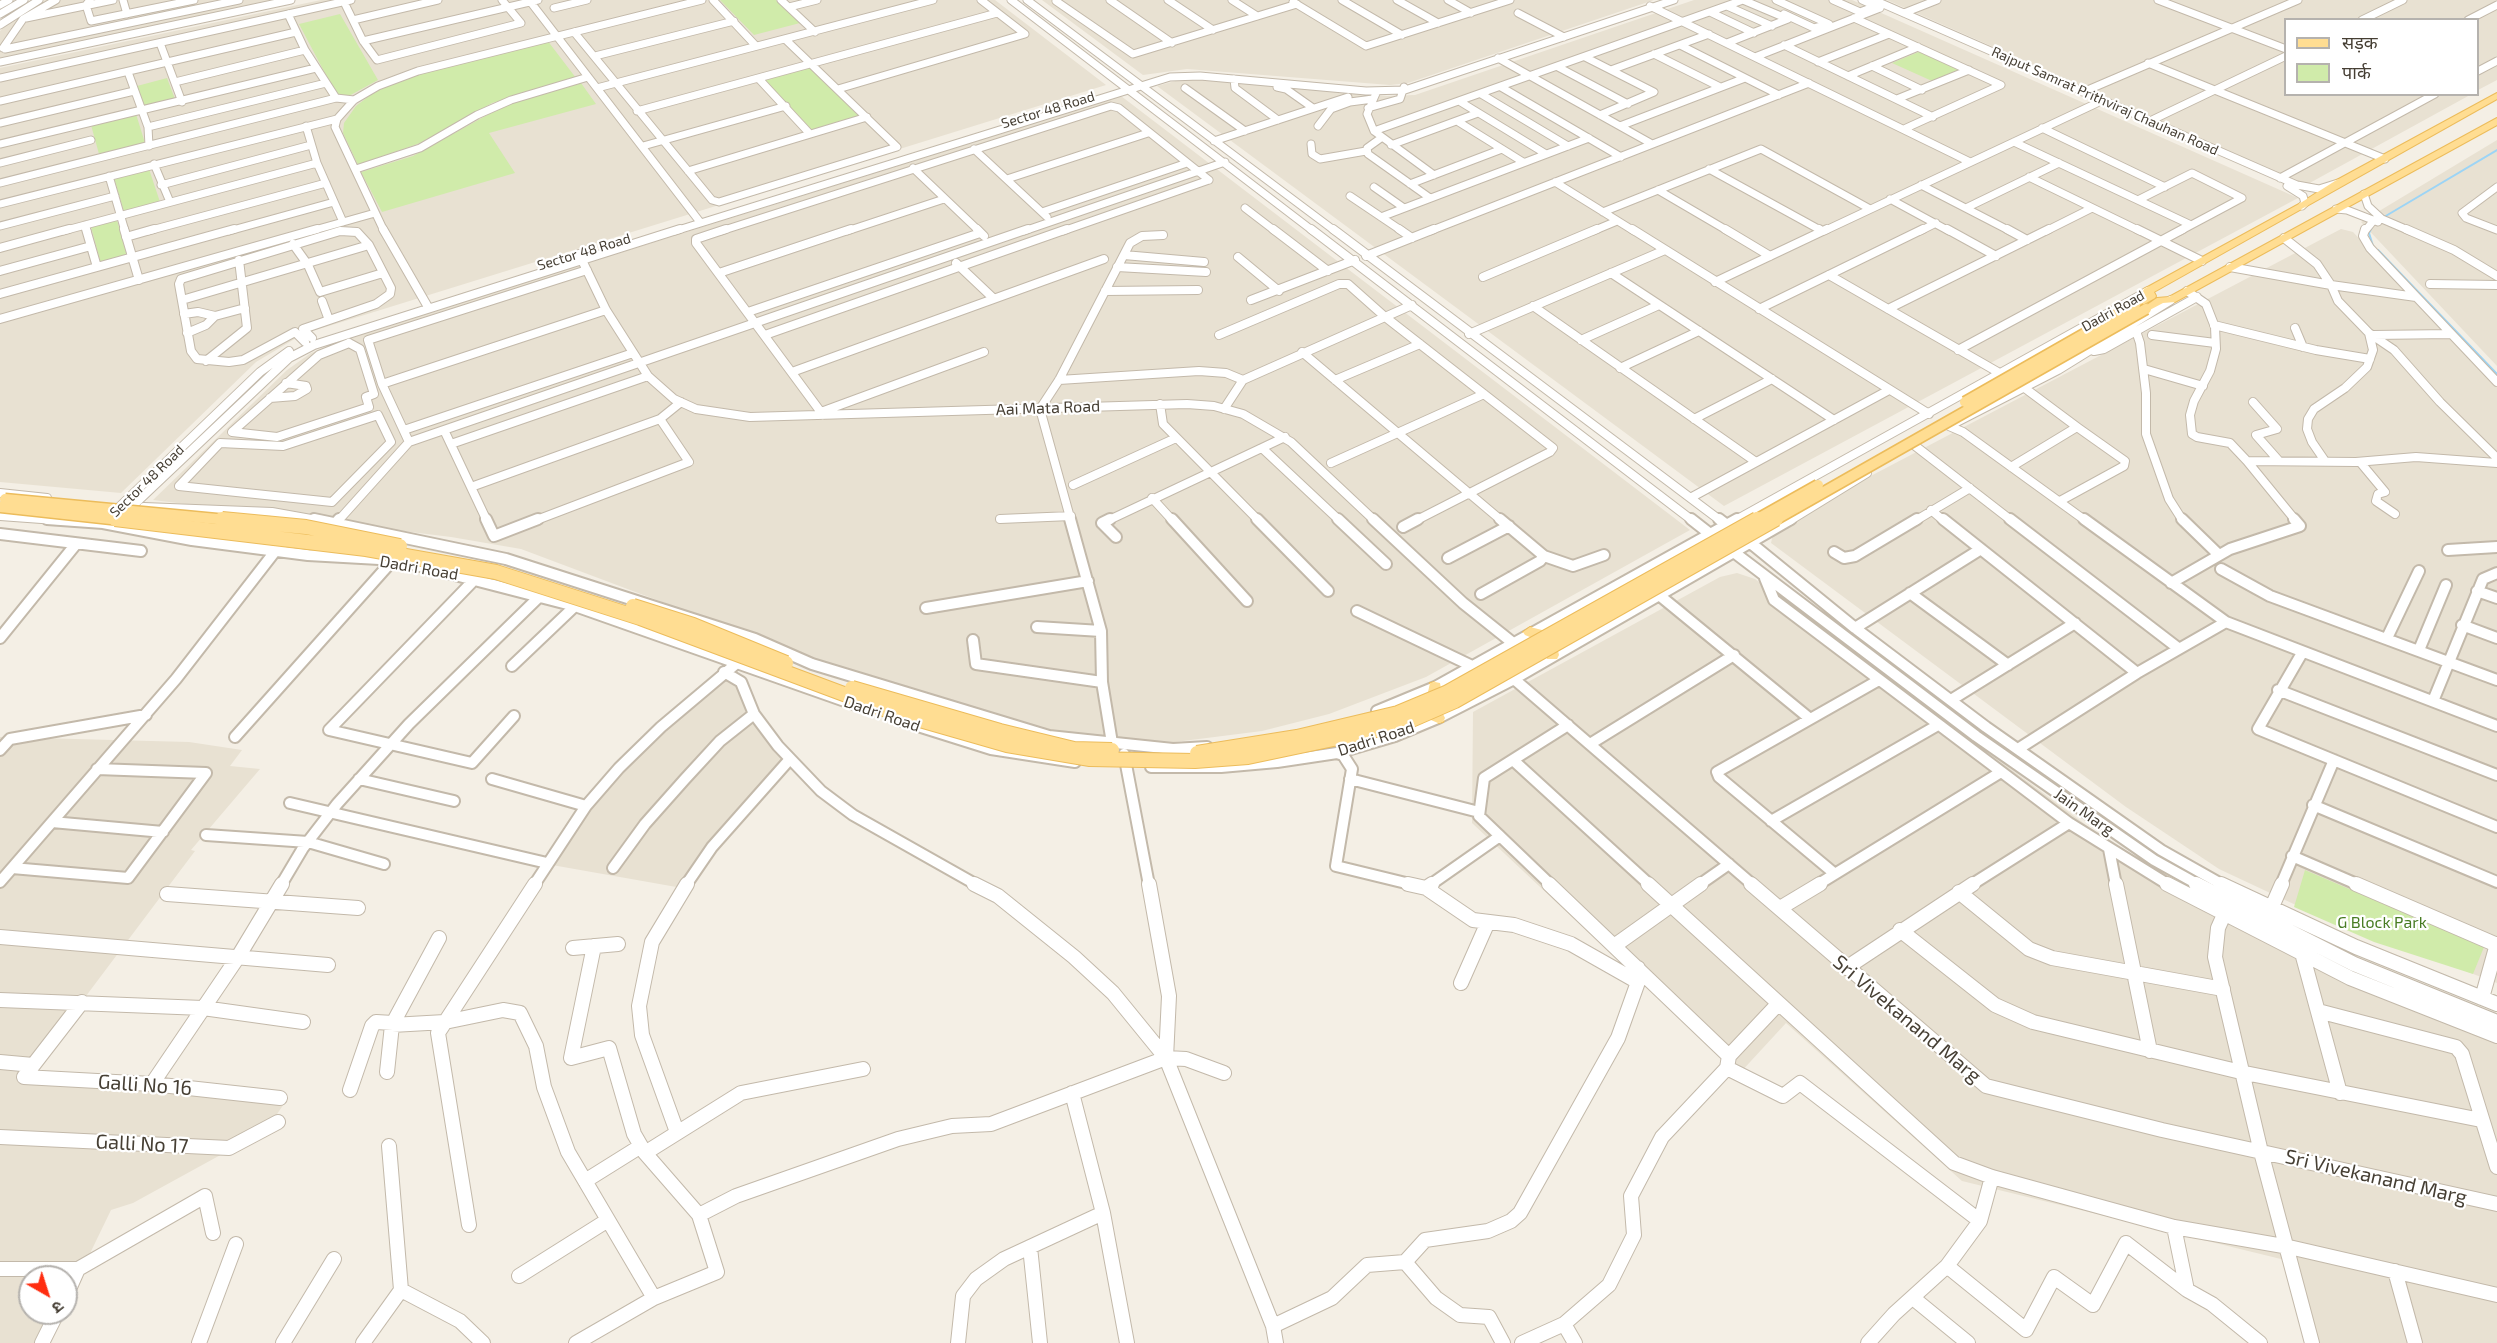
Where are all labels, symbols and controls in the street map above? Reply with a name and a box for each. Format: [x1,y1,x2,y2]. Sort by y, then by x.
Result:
legend [2284,18,2479,96]
text: सड़क [2342,31,2378,53]
street label: Rajput Samrat Prithviraj Chauhan Road [1989,43,2221,159]
text: पार्क [2342,61,2371,83]
street label: Sector 48 Road [999,88,1097,132]
street label: Sector 48 Road [535,230,633,274]
street label: Dadri Road [2079,287,2147,335]
street label: Aai Mata Road [996,397,1100,419]
street label: Sector 48 Road [106,441,188,521]
street label: Dadri Road [378,552,460,584]
street label: Dadri Road [841,692,923,736]
street label: Dadri Road [1335,718,1417,760]
street label: Jain Marg [2050,784,2118,840]
park label: G Block Park [2337,913,2427,933]
street label: Sri Vivekanand Marg [1828,950,1986,1088]
street label: Galli No 16 [97,1070,193,1100]
street label: Galli No 17 [95,1130,189,1158]
street label: Sri Vivekanand Marg [2283,1144,2469,1210]
north arrow [18,1265,78,1325]
text: उ [49,1297,68,1318]

